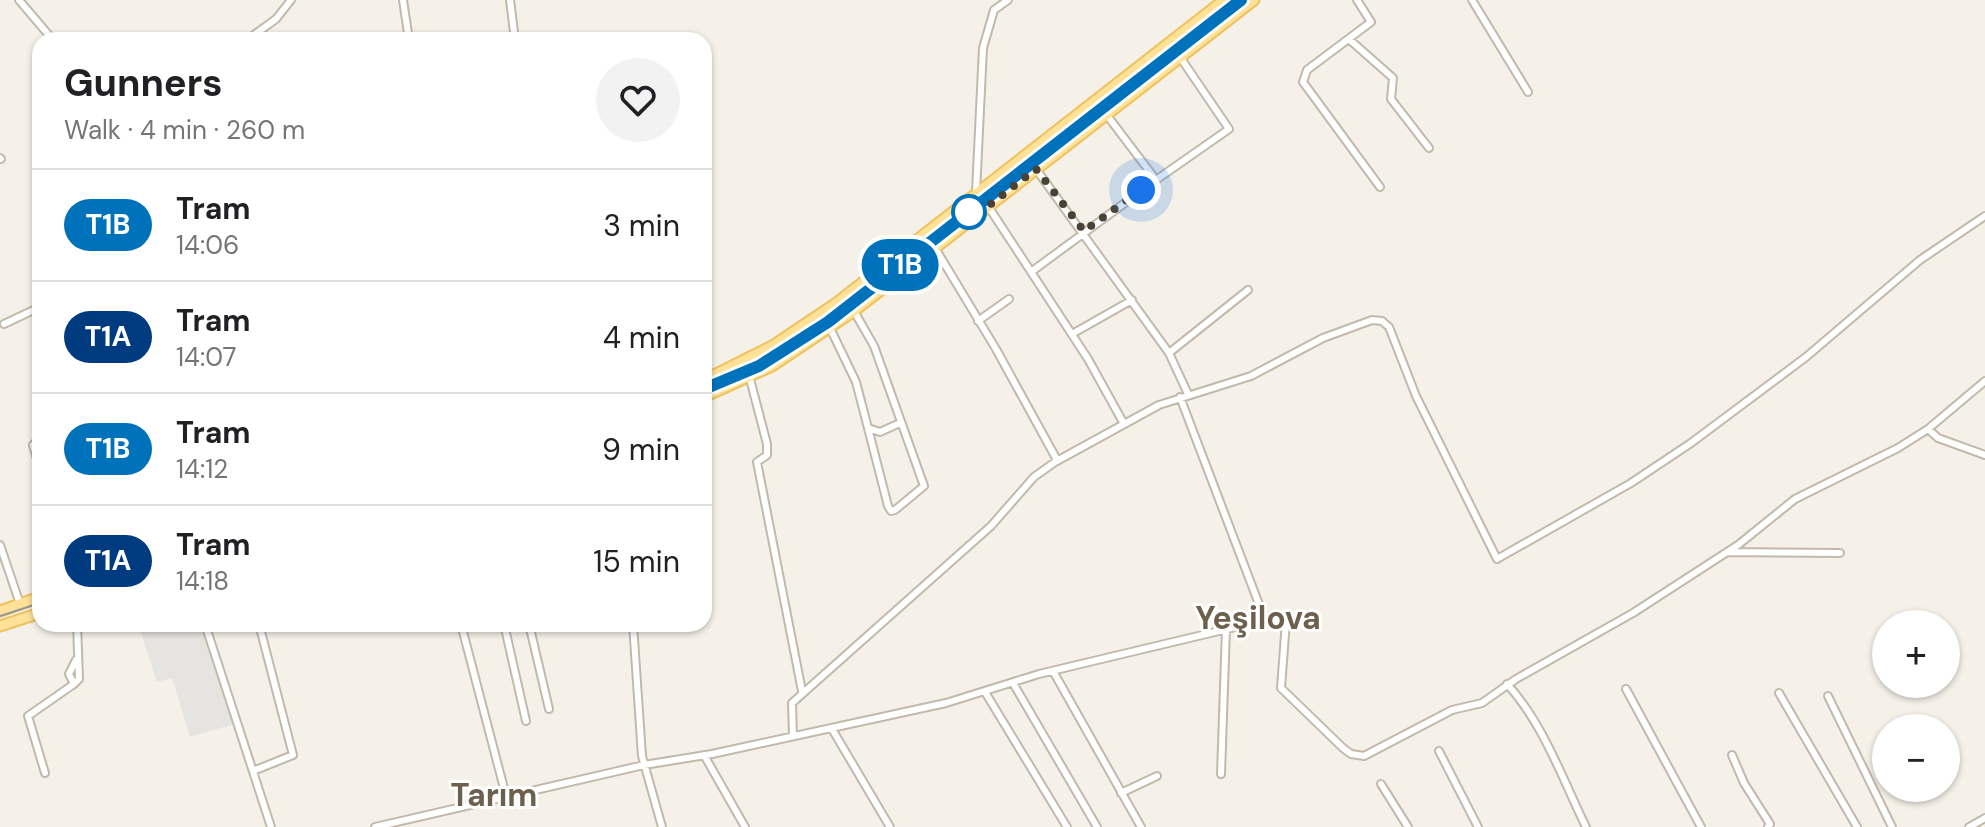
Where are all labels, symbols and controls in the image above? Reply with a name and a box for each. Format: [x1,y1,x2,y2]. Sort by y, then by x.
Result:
text: Gunners [64,58,223,108]
button: heart [596,58,680,142]
text: Walk · 4 min · 260 m [64,113,305,147]
your location [1121,170,1161,210]
text: Tram [176,189,251,228]
unlabelled marker [952,195,986,229]
text: T1B [86,206,130,243]
text: 3 min [603,206,680,245]
text: 14:06 [176,228,239,262]
line badge: T1B [854,239,946,291]
text: T1B [878,246,922,283]
text: Tram [176,301,251,340]
text: T1A [85,318,131,355]
text: 4 min [603,318,680,357]
text: 14:07 [176,340,236,374]
text: Tram [176,413,251,452]
text: T1B [86,430,130,467]
text: 9 min [602,430,680,469]
text: 14:12 [176,452,228,486]
text: Tram [176,525,251,564]
text: T1A [85,542,131,579]
text: 15 min [593,542,680,581]
text: 14:18 [176,564,229,598]
district label: Yeşilova [1195,597,1321,639]
map controls [1872,610,1960,802]
button: + [1872,610,1960,698]
button: − [1872,714,1960,802]
district label: Tarım [451,774,537,816]

